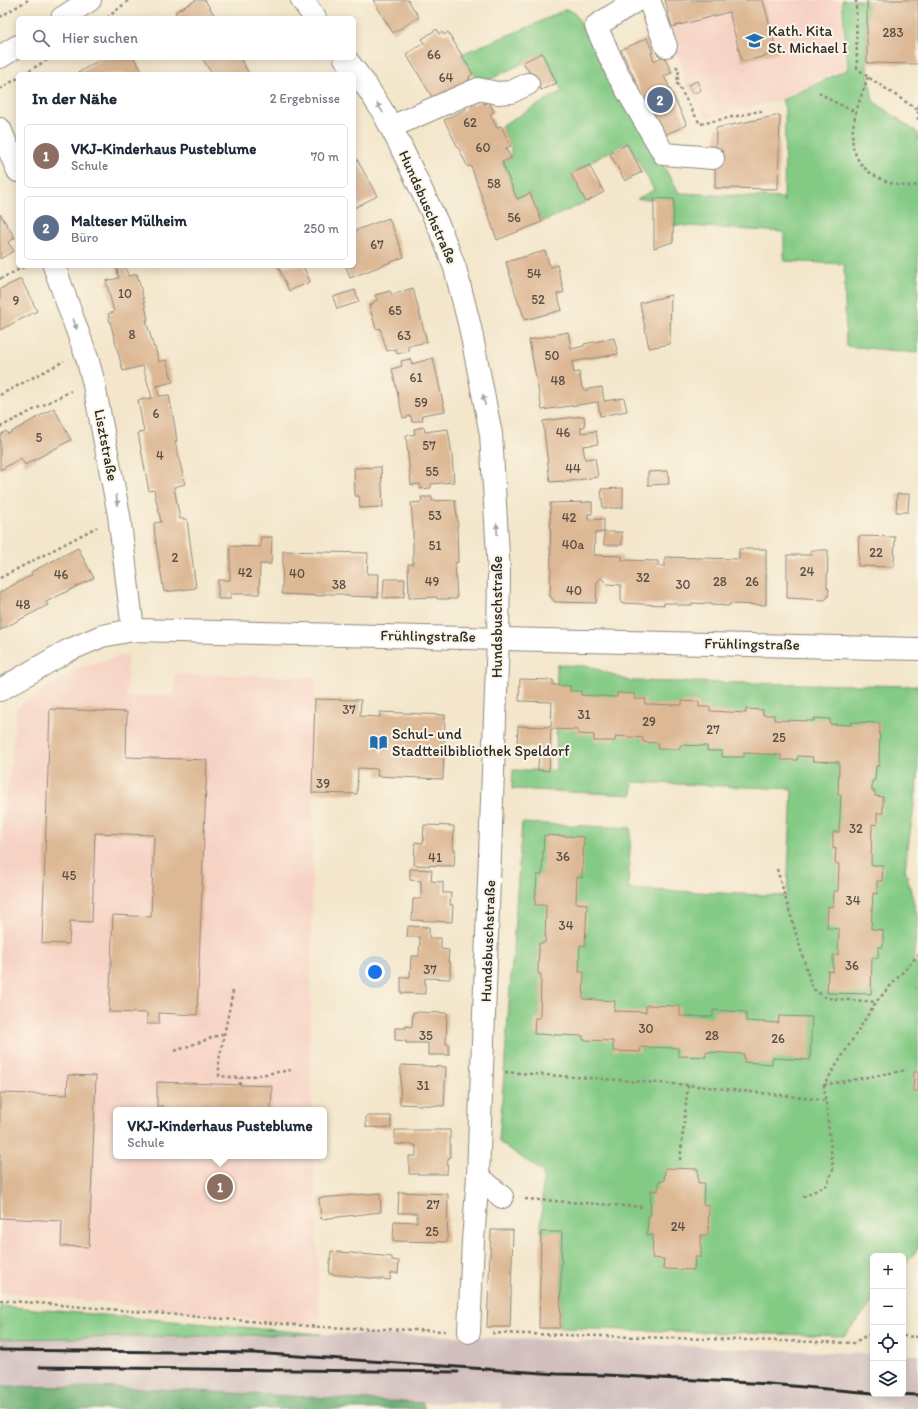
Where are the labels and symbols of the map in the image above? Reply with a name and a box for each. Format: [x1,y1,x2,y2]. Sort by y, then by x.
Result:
place label: Kath. Kita St. Michael I [768,22,848,57]
house number: 283 [882,25,904,40]
school or university icon: Kath. Kita St. Michael I [745,30,765,50]
house number: 66 [427,47,441,62]
house number: 64 [439,70,454,85]
pin: 2 [647,85,673,115]
one-way arrow [376,103,384,113]
house number: 62 [463,115,477,130]
house number: 60 [476,140,490,155]
street label: Hundsbuschstraße [395,148,461,266]
house number: 58 [487,176,501,191]
house number: 56 [507,210,521,225]
house number: 67 [370,237,384,252]
house number: 54 [527,266,542,281]
house number: 10 [118,286,132,301]
house number: 52 [531,292,545,307]
house number: 9 [13,293,20,308]
house number: 65 [388,303,402,318]
one-way arrow [72,319,78,331]
house number: 8 [128,327,136,342]
house number: 63 [397,328,411,343]
house number: 50 [545,348,559,363]
house number: 61 [410,370,422,385]
house number: 48 [551,373,565,388]
one-way arrow [481,394,487,406]
house number: 59 [414,395,428,410]
house number: 6 [153,406,160,421]
street label: Lisztstraße [90,407,122,483]
house number: 46 [556,425,570,440]
house number: 5 [36,430,43,445]
house number: 57 [422,438,436,453]
house number: 4 [156,448,164,463]
house number: 44 [565,461,581,476]
house number: 55 [425,464,439,479]
one-way arrow [114,494,120,507]
house number: 53 [428,508,442,523]
house number: 42 [562,510,576,525]
one-way arrow [493,523,500,535]
house number: 40a [562,537,585,552]
house number: 51 [429,538,441,553]
house number: 22 [869,545,883,560]
house number: 2 [172,550,179,565]
street label: Hundsbuschstraße [488,556,506,678]
house number: 24 [800,564,815,579]
house number: 42 [238,565,252,580]
house number: 40 [289,566,305,581]
house number: 46 [54,567,68,582]
house number: 32 [636,570,650,585]
house number: 49 [425,574,440,589]
house number: 28 [713,574,727,589]
house number: 26 [745,574,759,589]
house number: 38 [332,577,346,592]
house number: 30 [675,577,691,592]
house number: 40 [566,583,582,598]
house number: 48 [16,597,30,612]
street label: Frühlingstraße [380,626,476,646]
street label: Frühlingstraße [704,634,800,654]
house number: 37 [342,702,356,717]
house number: 31 [577,707,591,722]
house number: 29 [642,714,656,729]
house number: 27 [706,722,720,737]
place label: Schul- und Stadtteilbibliothek Speldorf [392,725,570,760]
house number: 25 [772,730,786,745]
library icon: Schul- und Stadtteilbibliothek Speldorf [369,733,389,753]
house number: 39 [316,776,330,791]
house number: 32 [849,821,863,836]
house number: 36 [556,849,570,864]
house number: 41 [428,850,442,865]
house number: 45 [62,868,76,883]
street label: Hundsbuschstraße [477,880,499,1002]
house number: 34 [846,893,861,908]
house number: 34 [559,918,574,933]
house number: 36 [845,958,859,973]
your location [365,962,385,982]
house number: 37 [423,962,437,977]
house number: 30 [638,1021,654,1036]
house number: 35 [419,1028,433,1043]
house number: 28 [705,1028,719,1043]
house number: 26 [771,1031,785,1046]
house number: 31 [416,1078,430,1093]
pin: 1 [207,1172,233,1202]
house number: 27 [426,1197,440,1212]
house number: 24 [671,1219,686,1234]
house number: 25 [425,1224,439,1239]

